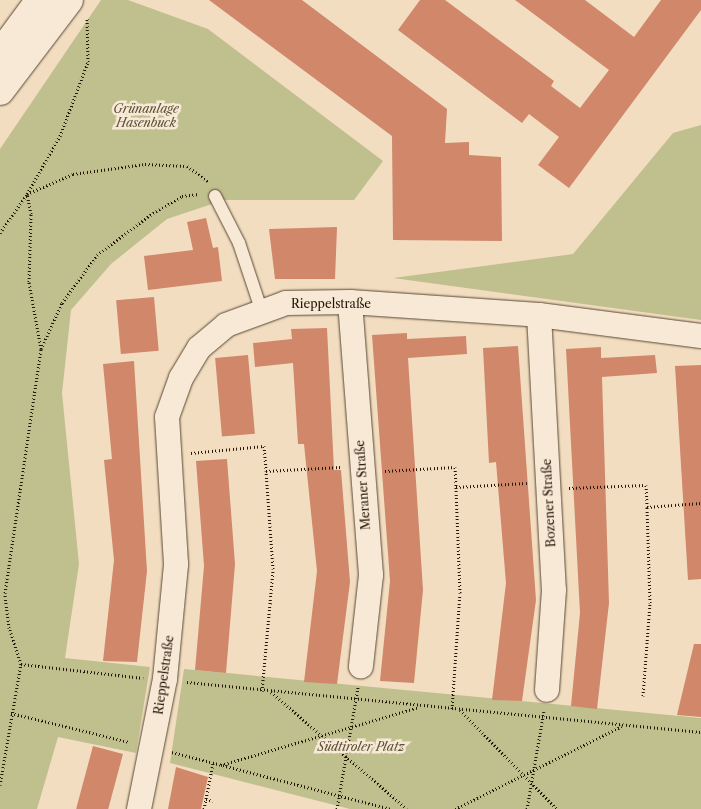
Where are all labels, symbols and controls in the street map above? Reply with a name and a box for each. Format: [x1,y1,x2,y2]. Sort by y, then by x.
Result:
park label: Grünanlage Hasenbuck [113,102,179,130]
street label: Rieppelstraße [291,297,371,311]
street label: Meraner Straße [353,440,373,530]
street label: Bozener Straße [539,458,559,548]
street label: Rieppelstraße [151,634,177,716]
park label: Südtiroler Platz [317,740,405,754]

